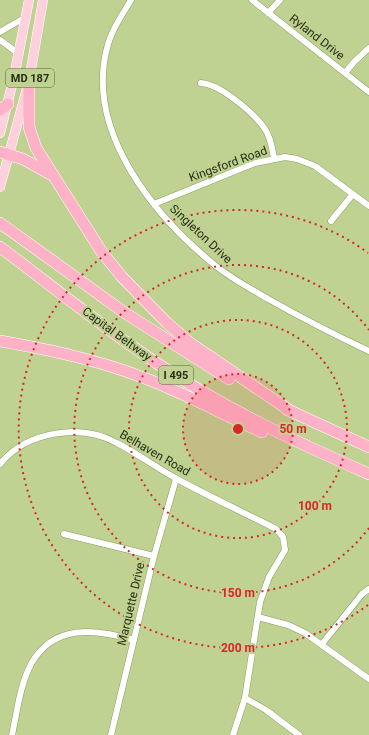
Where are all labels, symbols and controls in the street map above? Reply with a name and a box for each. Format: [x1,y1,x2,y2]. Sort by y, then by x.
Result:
street label: Ryland Drive [287,11,347,63]
road number: MD 187 [6,69,54,87]
street label: Kingsford Road [187,143,269,185]
street label: Singleton Drive [167,202,235,266]
street label: Capital Beltway [80,304,155,364]
road number: I 495 [159,366,193,384]
centre of rings [231,422,245,436]
text: 50 m [279,422,307,436]
street label: Belhaven Road [117,427,193,479]
text: 100 m [298,499,332,513]
street label: Marquette Drive [115,561,147,647]
text: 150 m [221,586,255,600]
text: 200 m [221,641,255,655]

